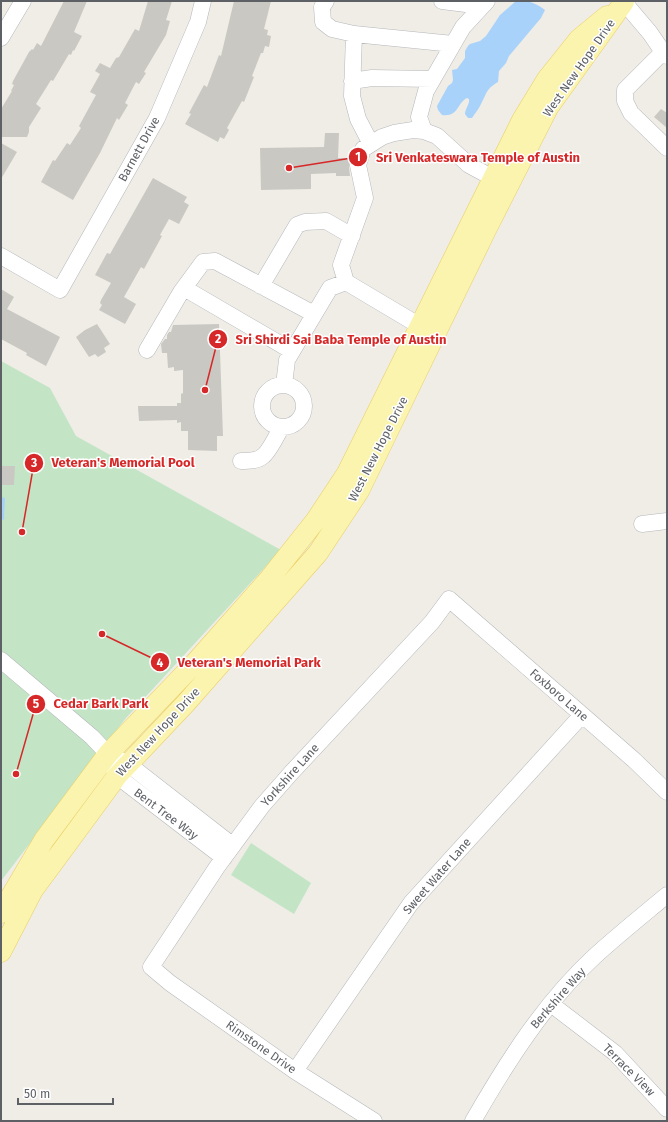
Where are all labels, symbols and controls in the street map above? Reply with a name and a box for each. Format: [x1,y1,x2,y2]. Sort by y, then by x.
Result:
street label: West New Hope Drive [540,16,618,120]
street label: Barnett Drive [115,114,163,184]
callout: Sri Venkateswara Temple of Austin [348,144,588,169]
text: 1 [355,150,361,164]
text: Sri Venkateswara Temple of Austin [376,150,580,165]
callout: Sri Shirdi Sai Baba Temple of Austin [208,327,455,352]
text: 2 [215,332,221,346]
text: Sri Shirdi Sai Baba Temple of Austin [236,332,446,347]
street label: West New Hope Drive [345,394,411,504]
callout: Veteran's Memorial Pool [24,450,203,475]
text: Veteran's Memorial Pool [50,455,195,470]
text: 3 [30,456,37,470]
callout: Veteran's Memorial Park [150,650,329,675]
text: Veteran's Memorial Park [176,655,321,670]
text: 4 [157,656,164,670]
street label: Foxboro Lane [527,666,591,724]
street label: West New Hope Drive [113,685,203,779]
callout: Cedar Bark Park [26,691,157,716]
text: Cedar Bark Park [54,696,149,711]
text: 5 [33,697,40,711]
street label: Yorkshire Lane [258,741,322,809]
street label: Bent Tree Way [131,785,201,843]
street label: Sweet Water Lane [400,835,474,917]
street label: Berkshire Way [528,965,588,1031]
street label: Rimstone Drive [223,1018,299,1076]
street label: Terrace View [600,1041,658,1099]
scale bar [18,1080,113,1106]
text: 50 m [24,1087,50,1101]

